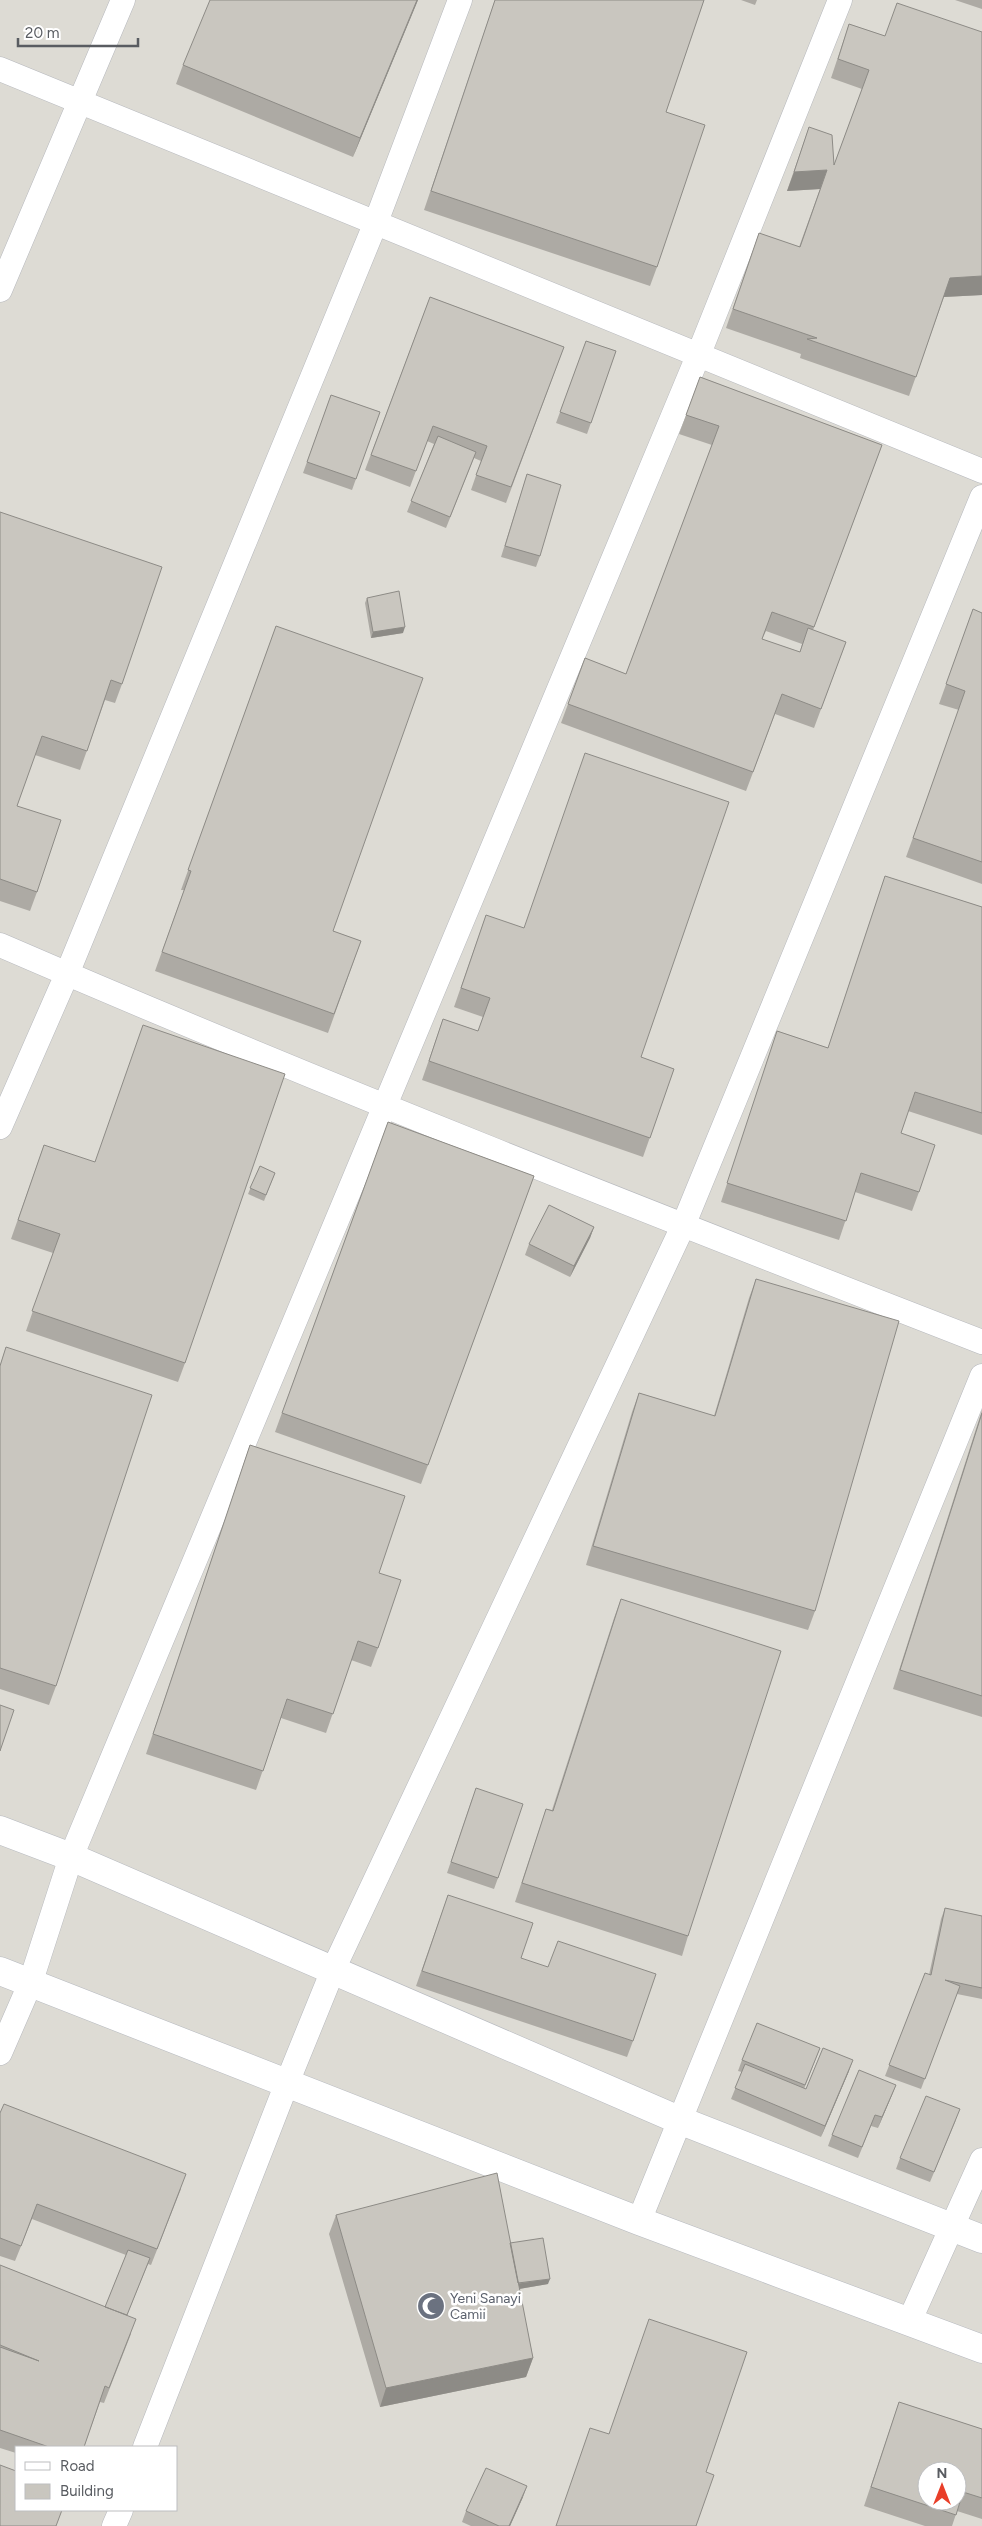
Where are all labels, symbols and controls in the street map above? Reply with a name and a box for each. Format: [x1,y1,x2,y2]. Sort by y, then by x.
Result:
scale bar [18,15,138,47]
text: 20 m [25,24,59,42]
place label: Yeni Sanayi Camii [450,2290,521,2323]
mosque icon: Yeni Sanayi Camii [416,2291,446,2321]
legend [15,2446,178,2511]
text: Road [60,2457,95,2475]
north arrow [917,2461,967,2511]
text: N [937,2465,947,2482]
text: Building [60,2482,114,2500]

